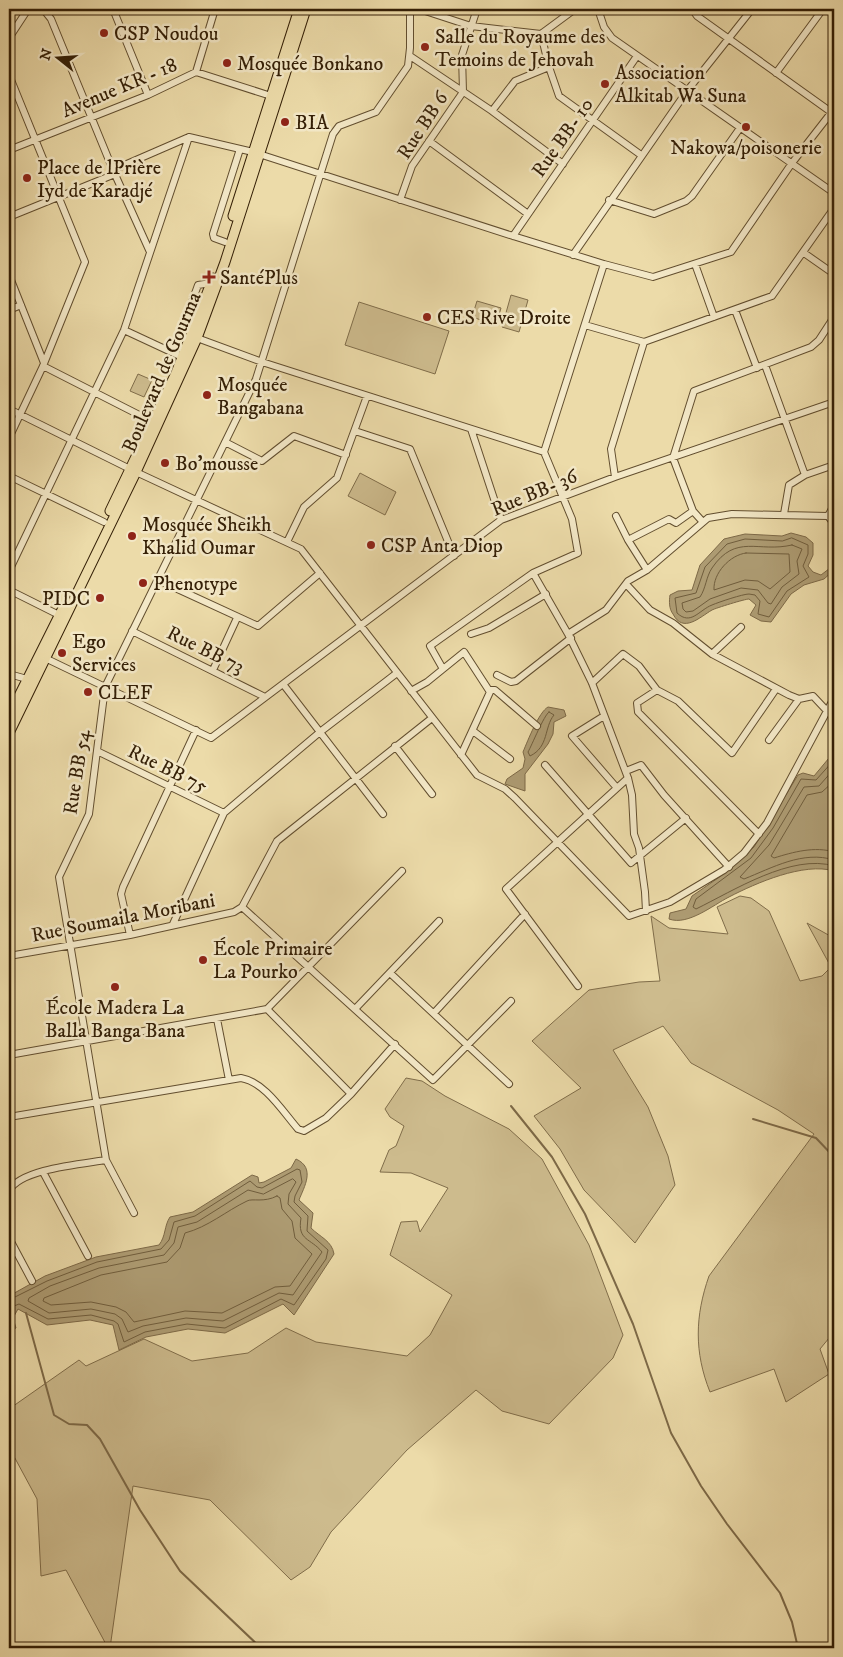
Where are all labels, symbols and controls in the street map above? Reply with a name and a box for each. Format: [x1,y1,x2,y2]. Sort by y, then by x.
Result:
place label: CSP Noudou [114,22,218,47]
place label: Salle du Royaume des Temoins de Jehovah [435,25,606,73]
marker: CSP Noudou [98,27,110,39]
north arrow [32,32,82,82]
marker: Salle du Royaume des Temoins de Jehovah [419,41,431,53]
text: N [36,46,57,63]
place label: Mosquée Bonkano [237,52,383,77]
street label: Avenue KR - 18 [58,53,181,124]
marker: Mosquée Bonkano [221,57,233,69]
place label: Association Alkitab Wa Suna [615,61,747,109]
marker: Association Alkitab Wa Suna [599,78,611,90]
street label: Rue BB 6 [392,87,455,164]
street label: Rue BB- 10 [527,93,600,182]
place label: BIA [295,111,329,136]
marker: BIA [279,116,291,128]
marker: Nakowa/poisonerie [740,121,752,133]
place label: Nakowa/poisonerie [670,136,822,161]
place label: Place de lPrière Iyd de Karadjé [37,156,161,204]
marker: Place de lPrière Iyd de Karadjé [21,172,33,184]
place label: SantéPlus [220,266,298,291]
marker: SantéPlus [202,270,216,284]
street label: Boulevard de Gourma [117,288,208,457]
place label: CES Rive Droite [437,306,571,331]
marker: CES Rive Droite [421,311,433,323]
place label: Mosquée Bangabana [217,373,304,421]
marker: Mosquée Bangabana [201,389,213,401]
place label: Bo'mousse [175,452,258,477]
marker: Bo'mousse [159,457,171,469]
street label: Rue BB- 36 [488,464,582,523]
place label: Mosquée Sheikh Khalid Oumar [142,513,272,561]
marker: Mosquée Sheikh Khalid Oumar [126,530,138,542]
place label: CSP Anta Diop [381,534,503,559]
marker: CSP Anta Diop [365,539,377,551]
place label: Phenotype [153,572,238,597]
marker: Phenotype [137,577,149,589]
place label: PIDC [42,587,90,612]
marker: PIDC [94,592,106,604]
street label: Rue BB 73 [163,621,248,680]
place label: Ego Services [72,630,136,678]
marker: Ego Services [56,647,68,659]
place label: CLEF [98,681,152,706]
marker: CLEF [82,686,94,698]
street label: Rue BB 54 [58,728,97,816]
street label: Rue BB 75 [123,739,211,799]
street label: Rue Soumaila Moribani [29,888,217,949]
place label: École Primaire La Pourko [213,937,333,985]
marker: École Primaire La Pourko [197,954,209,966]
marker: École Madera La Balla Banga Bana [109,981,121,993]
place label: École Madera La Balla Banga Bana [45,996,186,1044]

